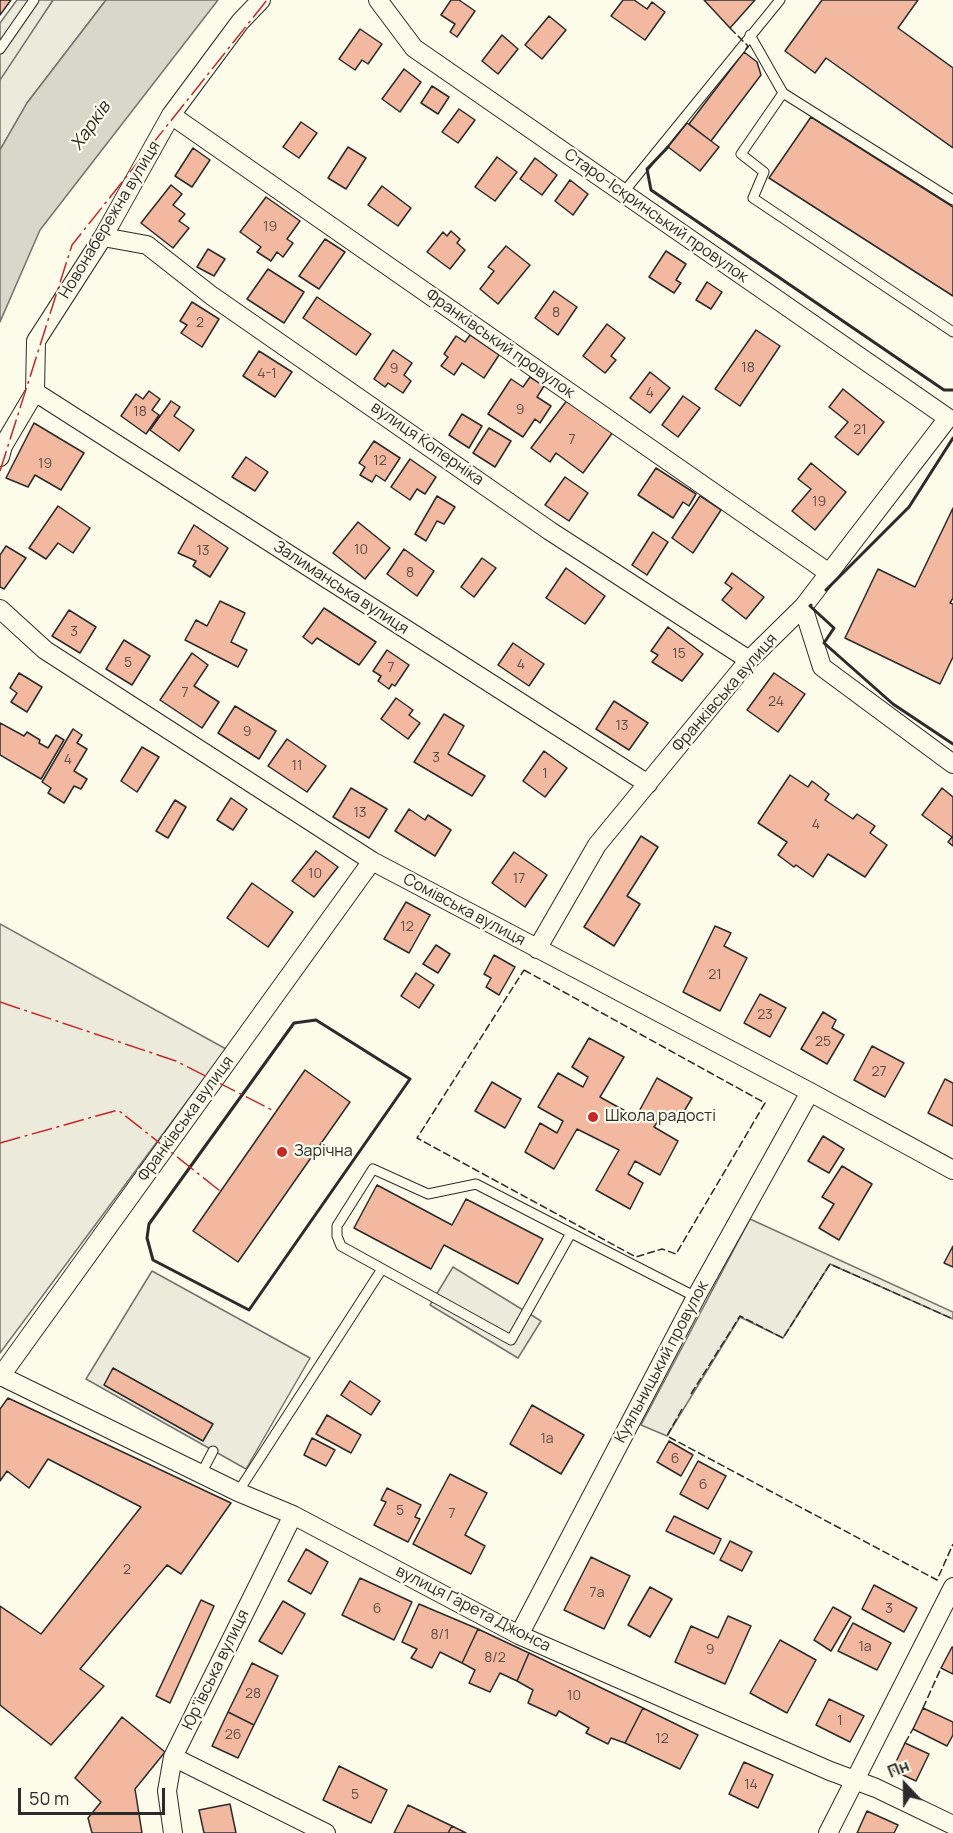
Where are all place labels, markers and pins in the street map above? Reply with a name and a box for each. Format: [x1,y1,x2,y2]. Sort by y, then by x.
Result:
place label: Школа радості [605,1107,716,1127]
marker: Школа радості [586,1110,600,1124]
place label: Зарічна [294,1142,353,1162]
marker: Зарічна [275,1145,289,1159]

